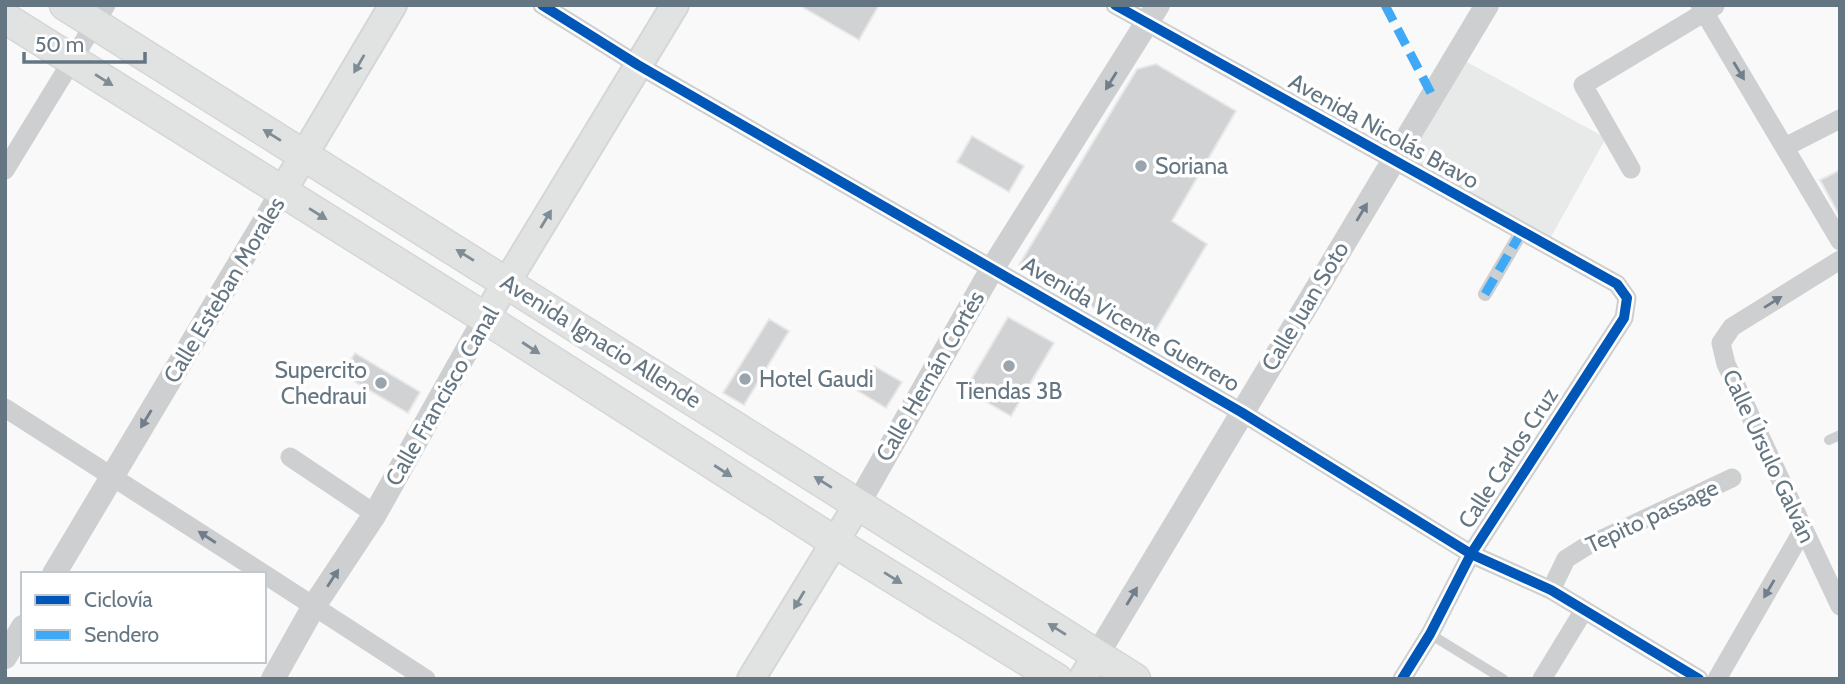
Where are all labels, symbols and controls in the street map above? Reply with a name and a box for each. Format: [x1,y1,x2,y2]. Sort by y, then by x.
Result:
scale bar [24,21,145,65]
text: 50 m [35,32,84,57]
one-way arrow [352,55,365,74]
one-way arrow [1733,61,1745,80]
street label: Avenida Nicolás Bravo [1284,67,1484,195]
one-way arrow [1104,72,1117,91]
one-way arrow [95,74,114,87]
one-way arrow [262,129,281,142]
place label: Soriana [1155,152,1228,180]
marker: Soriana [1133,158,1149,174]
street label: Calle Esteban Morales [157,192,291,388]
one-way arrow [1356,203,1369,222]
one-way arrow [308,208,327,221]
one-way arrow [540,209,553,228]
street label: Calle Juan Soto [1255,236,1355,376]
one-way arrow [455,249,474,262]
street label: Avenida Vicente Guerrero [1017,250,1245,398]
street label: Avenida Ignacio Allende [496,268,707,414]
street label: Calle Hernán Cortés [870,286,990,466]
one-way arrow [1764,295,1783,308]
street label: Calle Francisco Canal [379,301,505,491]
one-way arrow [522,342,541,355]
place label: Supercito Chedraui [274,356,367,410]
marker: Tiendas 3B [1001,358,1017,374]
street label: Calle Úrsulo Galván [1717,364,1822,547]
place label: Hotel Gaudi [759,365,874,393]
marker: Hotel Gaudi [737,371,753,387]
marker: Supercito Chedraui [373,375,389,391]
place label: Tiendas 3B [956,377,1062,405]
street label: Calle Carlos Cruz [1452,382,1564,534]
one-way arrow [139,409,152,428]
one-way arrow [714,464,733,477]
street label: Tepito passage [1581,473,1723,559]
one-way arrow [813,475,833,488]
one-way arrow [197,530,216,543]
one-way arrow [326,568,339,588]
one-way arrow [883,571,903,584]
legend [21,572,266,663]
one-way arrow [1763,580,1775,599]
text: Ciclovía [84,587,153,612]
one-way arrow [1125,587,1138,606]
one-way arrow [793,590,806,610]
text: Sendero [84,622,159,647]
one-way arrow [1047,623,1066,636]

